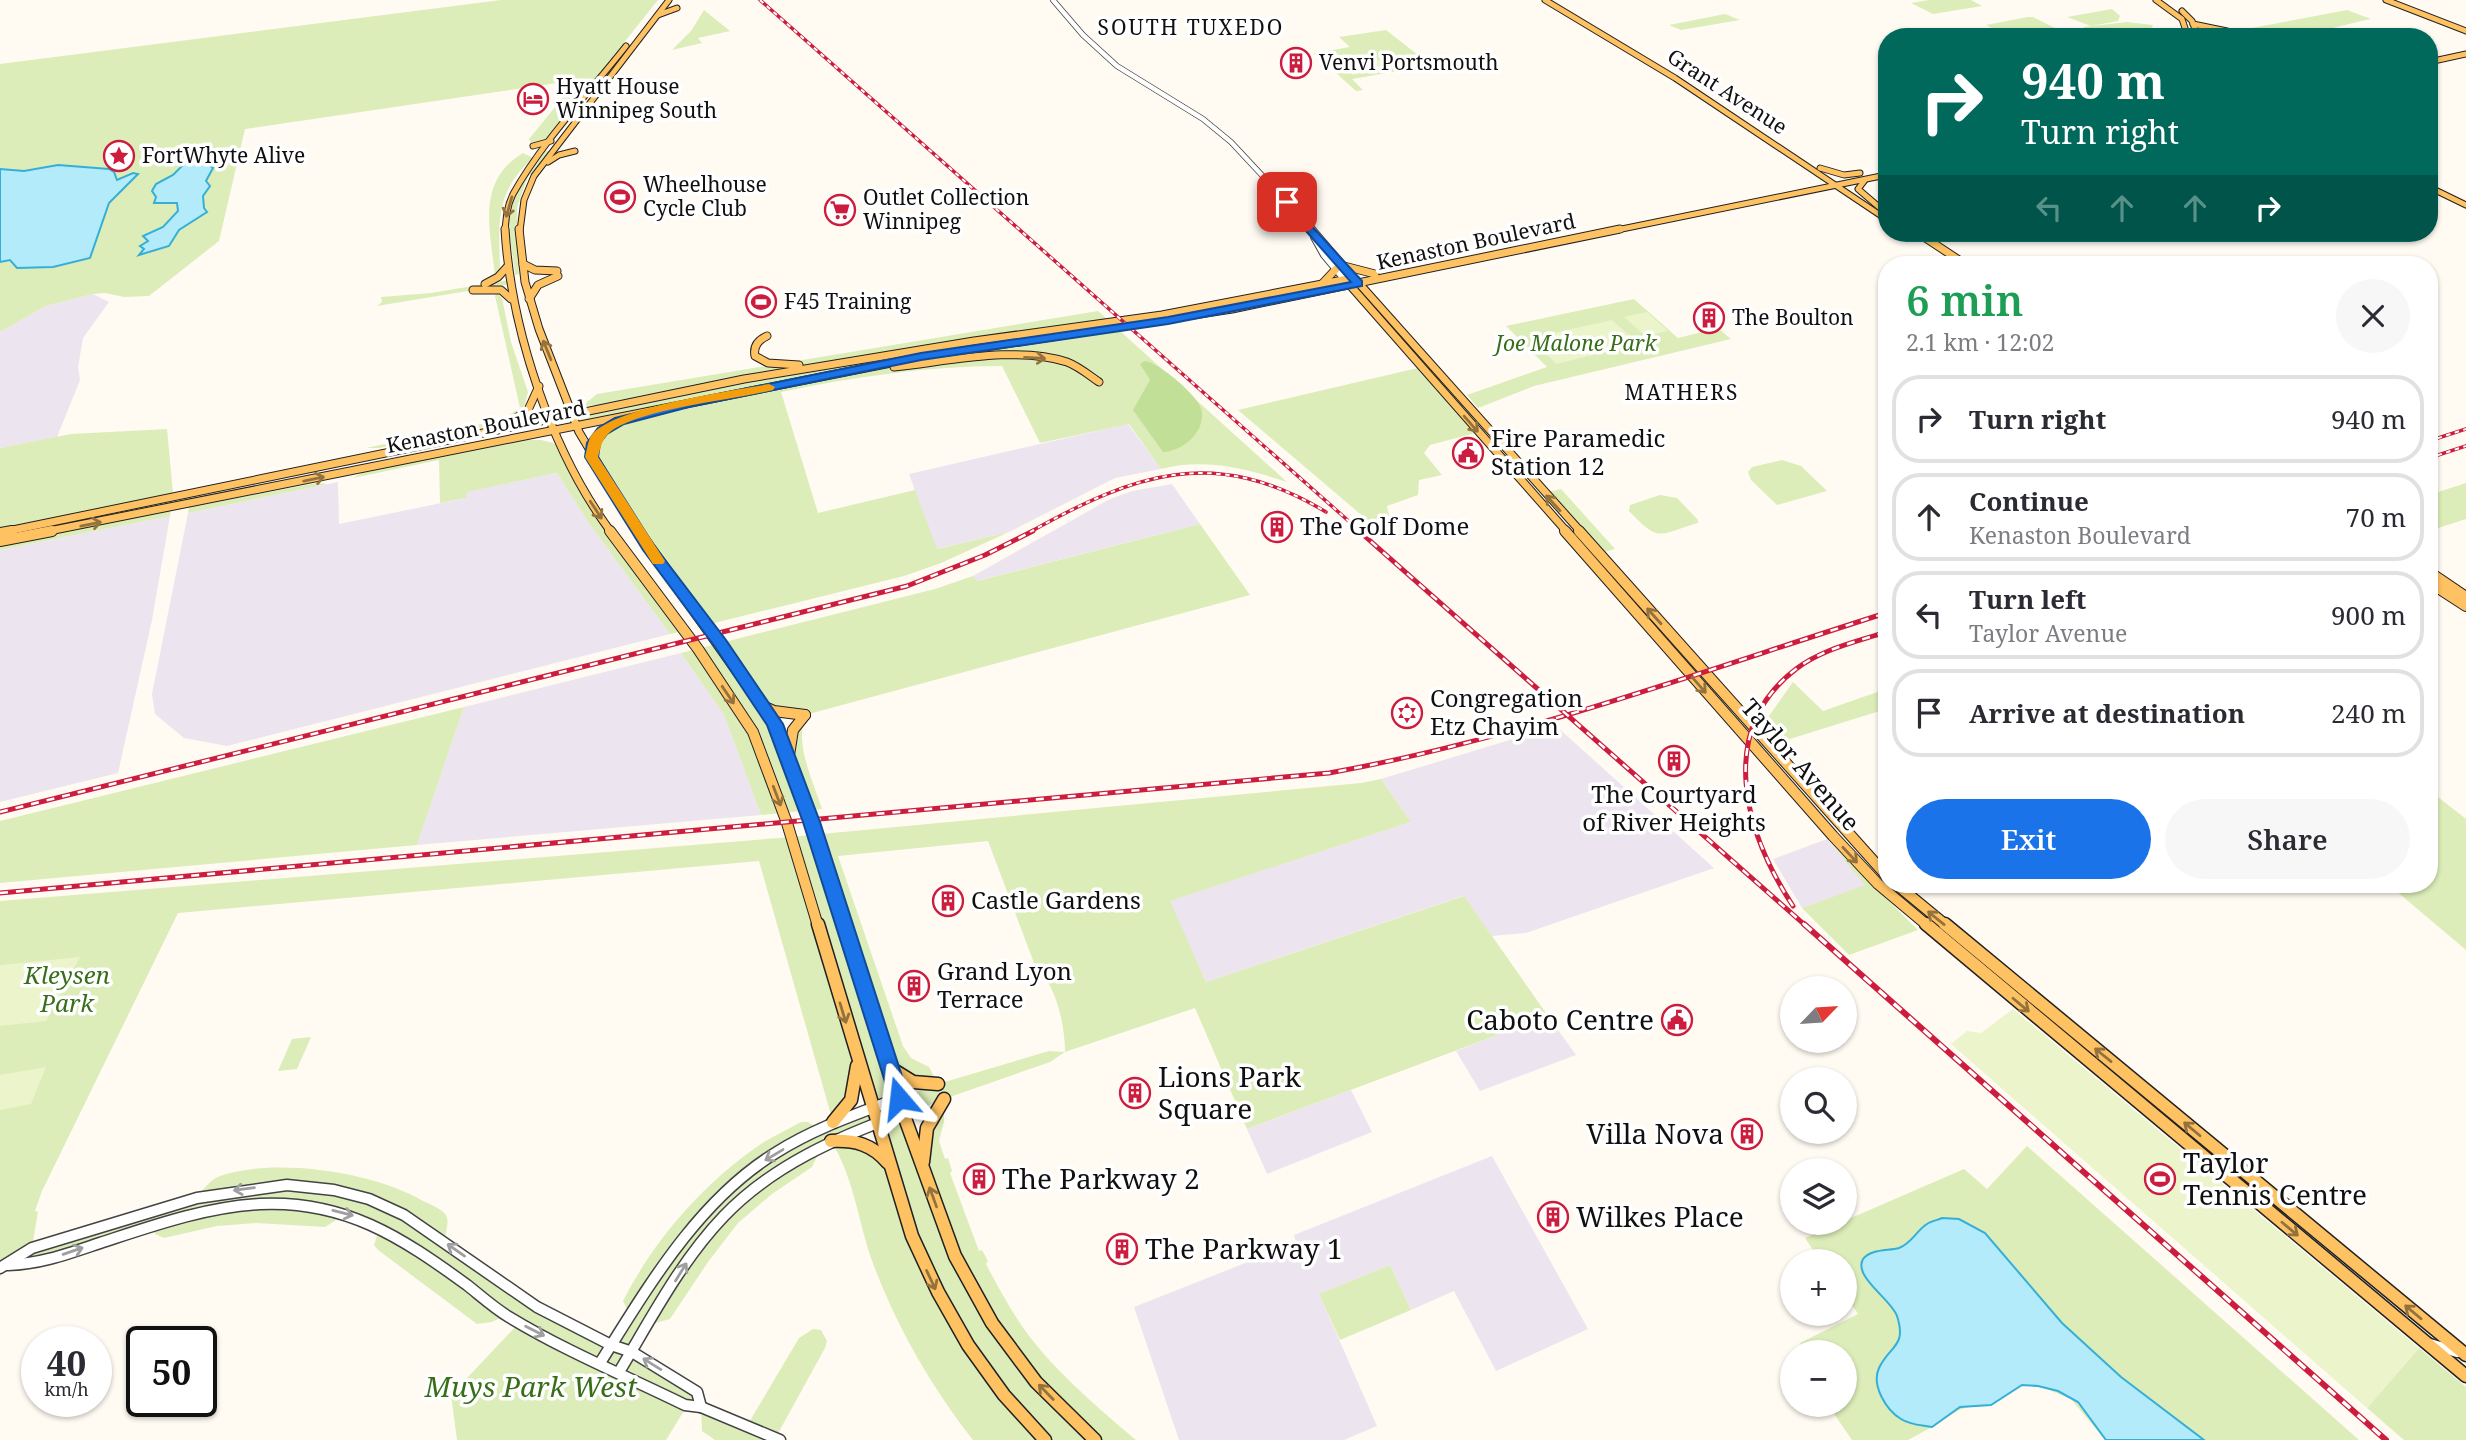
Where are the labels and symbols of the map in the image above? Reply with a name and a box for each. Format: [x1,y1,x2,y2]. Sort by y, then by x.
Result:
district label: SOUTH TUXEDO [1098,13,1284,41]
street label: Grant Avenue [1662,42,1793,140]
building icon: Venvi Portsmouth [1279,46,1313,80]
place label: Venvi Portsmouth [1319,48,1499,76]
place label: Hyatt House Winnipeg South [556,72,717,124]
hotel icon: Hyatt House Winnipeg South [516,82,550,116]
place icon: FortWhyte Alive [102,139,136,173]
place label: FortWhyte Alive [142,141,305,169]
place label: Wheelhouse Cycle Club [643,170,767,222]
pin [1257,172,1317,232]
sports icon: Wheelhouse Cycle Club [603,180,637,214]
place label: Outlet Collection Winnipeg [863,183,1029,235]
supermarket icon: Outlet Collection Winnipeg [823,193,857,227]
one-way arrow [502,196,515,218]
street label: Kenaston Boulevard [1374,206,1578,276]
sports icon: F45 Training [744,285,778,319]
place label: F45 Training [784,287,912,315]
building icon: The Boulton [1692,301,1726,335]
place label: The Boulton [1732,303,1854,331]
park label: Joe Malone Park [1491,329,1658,357]
one-way arrow [540,340,553,362]
one-way arrow [1023,351,1046,364]
district label: MATHERS [1624,378,1740,406]
street label: Kenaston Boulevard [384,393,588,459]
one-way arrow [1463,415,1480,432]
place label: Fire Paramedic Station 12 [1491,421,1665,482]
public building icon: Fire Paramedic Station 12 [1451,436,1485,470]
one-way arrow [302,472,325,486]
one-way arrow [1545,494,1561,512]
one-way arrow [589,499,603,519]
place label: The Golf Dome [1300,509,1469,542]
building icon: The Golf Dome [1260,510,1294,544]
one-way arrow [79,517,102,530]
one-way arrow [1646,608,1662,626]
one-way arrow [1691,675,1707,693]
place label: Congregation Etz Chayim [1430,681,1583,742]
one-way arrow [721,685,735,704]
street label: Taylor Avenue [1734,691,1868,837]
synagogue icon: Congregation Etz Chayim [1390,696,1424,730]
building icon: The Courtyard of River Heights [1657,744,1691,778]
place label: The Courtyard of River Heights [1582,777,1766,838]
one-way arrow [771,784,784,806]
one-way arrow [1842,846,1858,864]
place label: Castle Gardens [971,883,1141,916]
building icon: Castle Gardens [931,884,965,918]
one-way arrow [1928,910,1946,926]
place label: Grand Lyon Terrace [937,954,1072,1015]
park label: Kleysen Park [23,958,110,1019]
building icon: Grand Lyon Terrace [897,969,931,1003]
north arrow [1780,976,1857,1054]
one-way arrow [2012,997,2030,1013]
place label: Caboto Centre [1466,1000,1654,1038]
one-way arrow [838,1002,851,1024]
public building icon: Caboto Centre [1660,1003,1694,1037]
one-way arrow [2094,1047,2112,1063]
place label: Lions Park Square [1158,1057,1301,1127]
position arrow [862,1061,936,1135]
building icon: Lions Park Square [1118,1076,1152,1110]
place label: Villa Nova [1586,1114,1724,1152]
building icon: Villa Nova [1730,1117,1764,1151]
one-way arrow [2183,1121,2201,1137]
place label: Taylor Tennis Centre [2183,1143,2367,1213]
one-way arrow [764,1149,784,1163]
place label: The Parkway 2 [1002,1159,1200,1197]
building icon: The Parkway 2 [962,1162,996,1196]
sports icon: Taylor Tennis Centre [2143,1162,2177,1196]
one-way arrow [233,1183,256,1196]
one-way arrow [925,1186,938,1208]
place label: Wilkes Place [1576,1197,1744,1235]
building icon: Wilkes Place [1536,1200,1570,1234]
one-way arrow [331,1207,354,1220]
one-way arrow [2280,1221,2298,1237]
place label: The Parkway 1 [1145,1229,1343,1267]
building icon: The Parkway 1 [1105,1232,1139,1266]
one-way arrow [447,1243,466,1257]
one-way arrow [62,1244,84,1256]
one-way arrow [674,1263,688,1283]
one-way arrow [925,1268,938,1290]
one-way arrow [2405,1304,2423,1320]
one-way arrow [525,1324,545,1338]
speed limit sign: 50 [126,1326,217,1417]
one-way arrow [642,1356,662,1370]
park label: Muys Park West [424,1367,638,1405]
one-way arrow [1038,1384,1055,1401]

